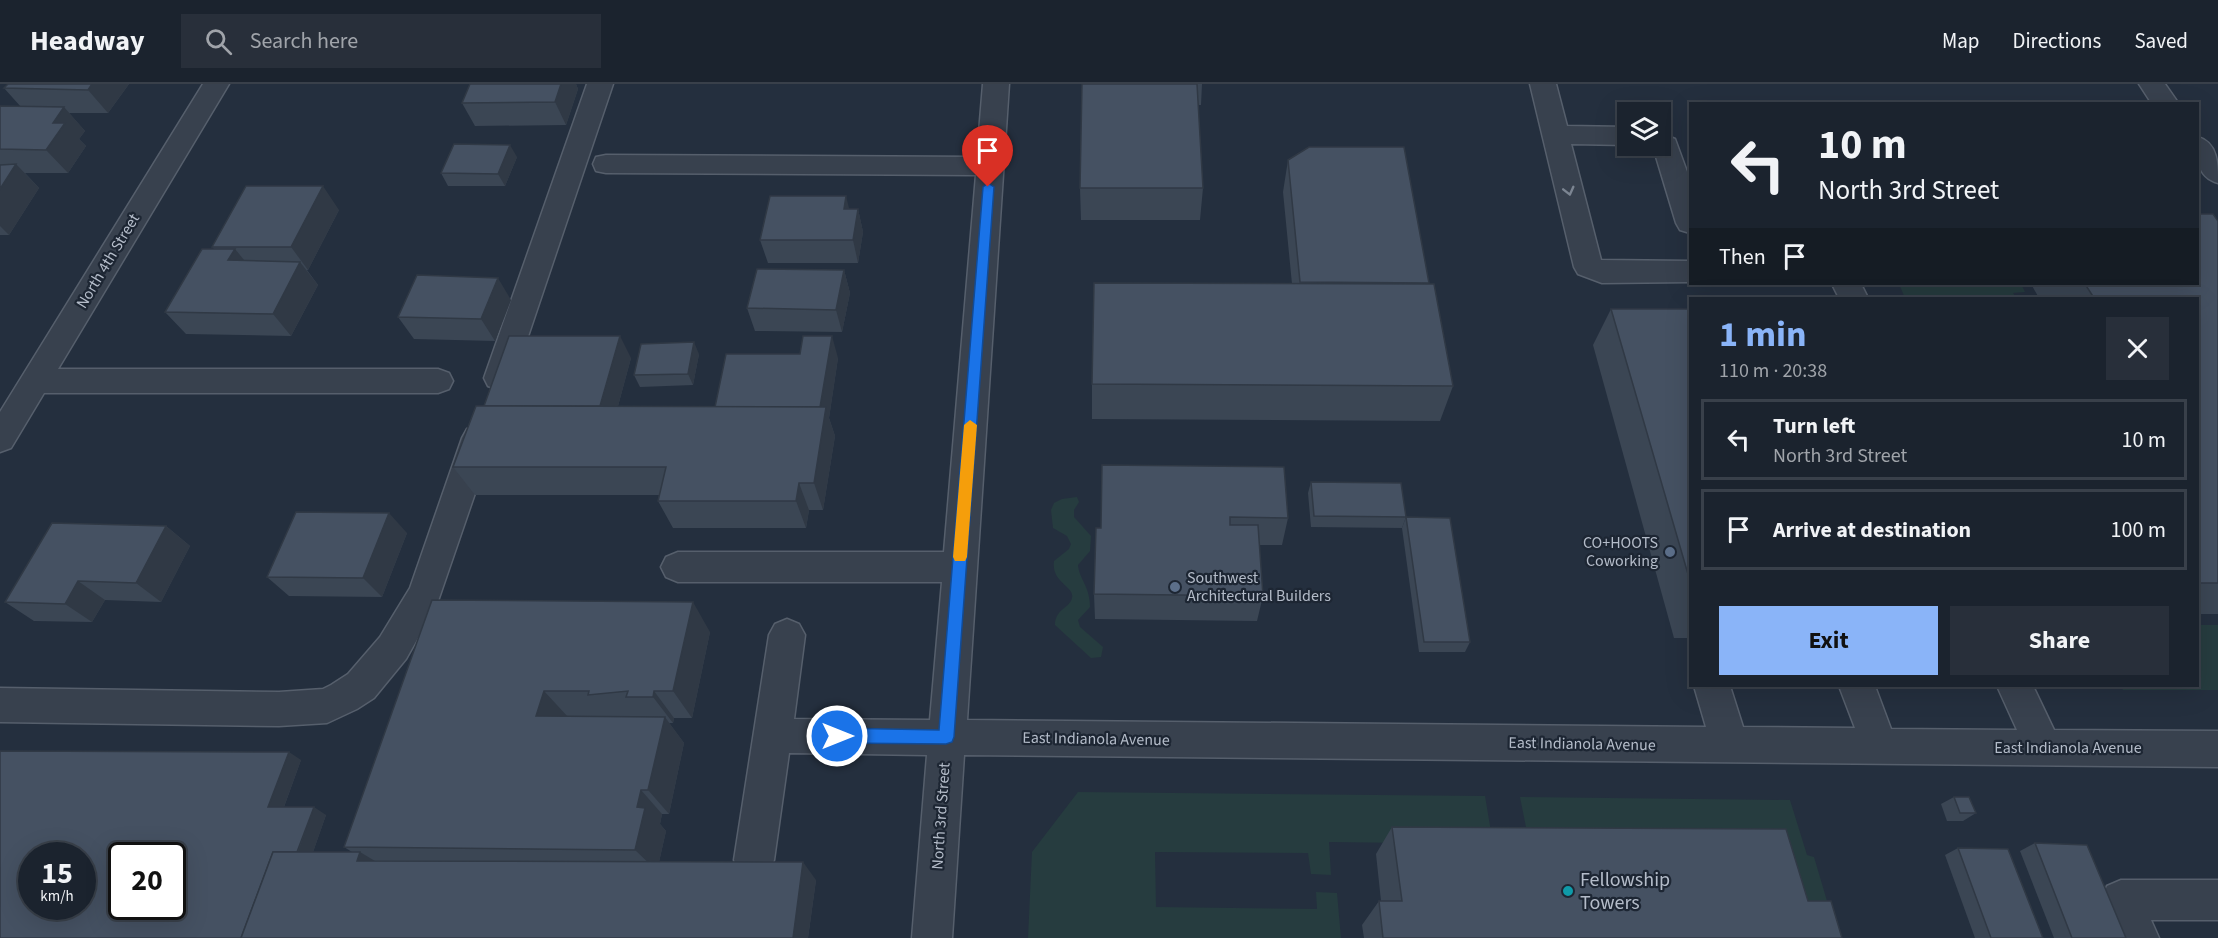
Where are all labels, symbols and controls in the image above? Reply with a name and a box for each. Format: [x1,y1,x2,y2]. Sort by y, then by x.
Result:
search box [181,14,601,68]
text: Headway [30,21,145,61]
icon: search [202,25,235,58]
text: Search here [250,25,358,57]
text: Map [1942,26,1980,56]
text: Directions [2013,26,2101,56]
text: Saved [2134,26,2188,56]
map controls [1617,102,1671,156]
button: layers [1617,102,1671,156]
text: 10 m [1818,115,1907,175]
pin [962,125,1013,187]
icon: left [1719,126,1797,204]
icon: arrive [971,134,1004,167]
text: North 3rd Street [1818,171,1999,210]
one-way arrow [1561,186,1574,196]
street label: North 4th Street [71,209,145,313]
icon: arrive [1778,240,1811,273]
text: Then [1719,241,1766,273]
text: 1 min [1719,309,1807,360]
button: close [2106,317,2169,380]
text: 110 m · 20:38 [1719,357,1827,385]
text: Turn left [1773,410,1855,442]
icon: left [1722,423,1755,456]
text: 10 m [2121,424,2166,456]
text: North 3rd Street [1773,442,1907,470]
icon: arrive [1722,513,1755,546]
text: Arrive at destination [1773,514,1971,546]
text: 100 m [2111,514,2166,546]
place label: CO+HOOTS Coworking [1583,532,1658,572]
marker: CO+HOOTS Coworking [1663,545,1677,559]
place label: Southwest Architectural Builders [1187,567,1331,607]
marker: Southwest Architectural Builders [1168,580,1182,594]
button: Exit [1719,606,1938,675]
button: Share [1950,606,2169,675]
position arrow [805,704,869,768]
street label: East Indianola Avenue [1022,727,1170,751]
street label: East Indianola Avenue [1508,732,1656,756]
street label: East Indianola Avenue [1994,737,2142,759]
street label: North 3rd Street [926,761,956,870]
speed limit sign: 20 [108,842,186,920]
text: 15 [41,852,73,895]
place label: Fellowship Towers [1580,866,1670,917]
marker: Fellowship Towers [1561,884,1575,898]
text: km/h [40,886,74,907]

